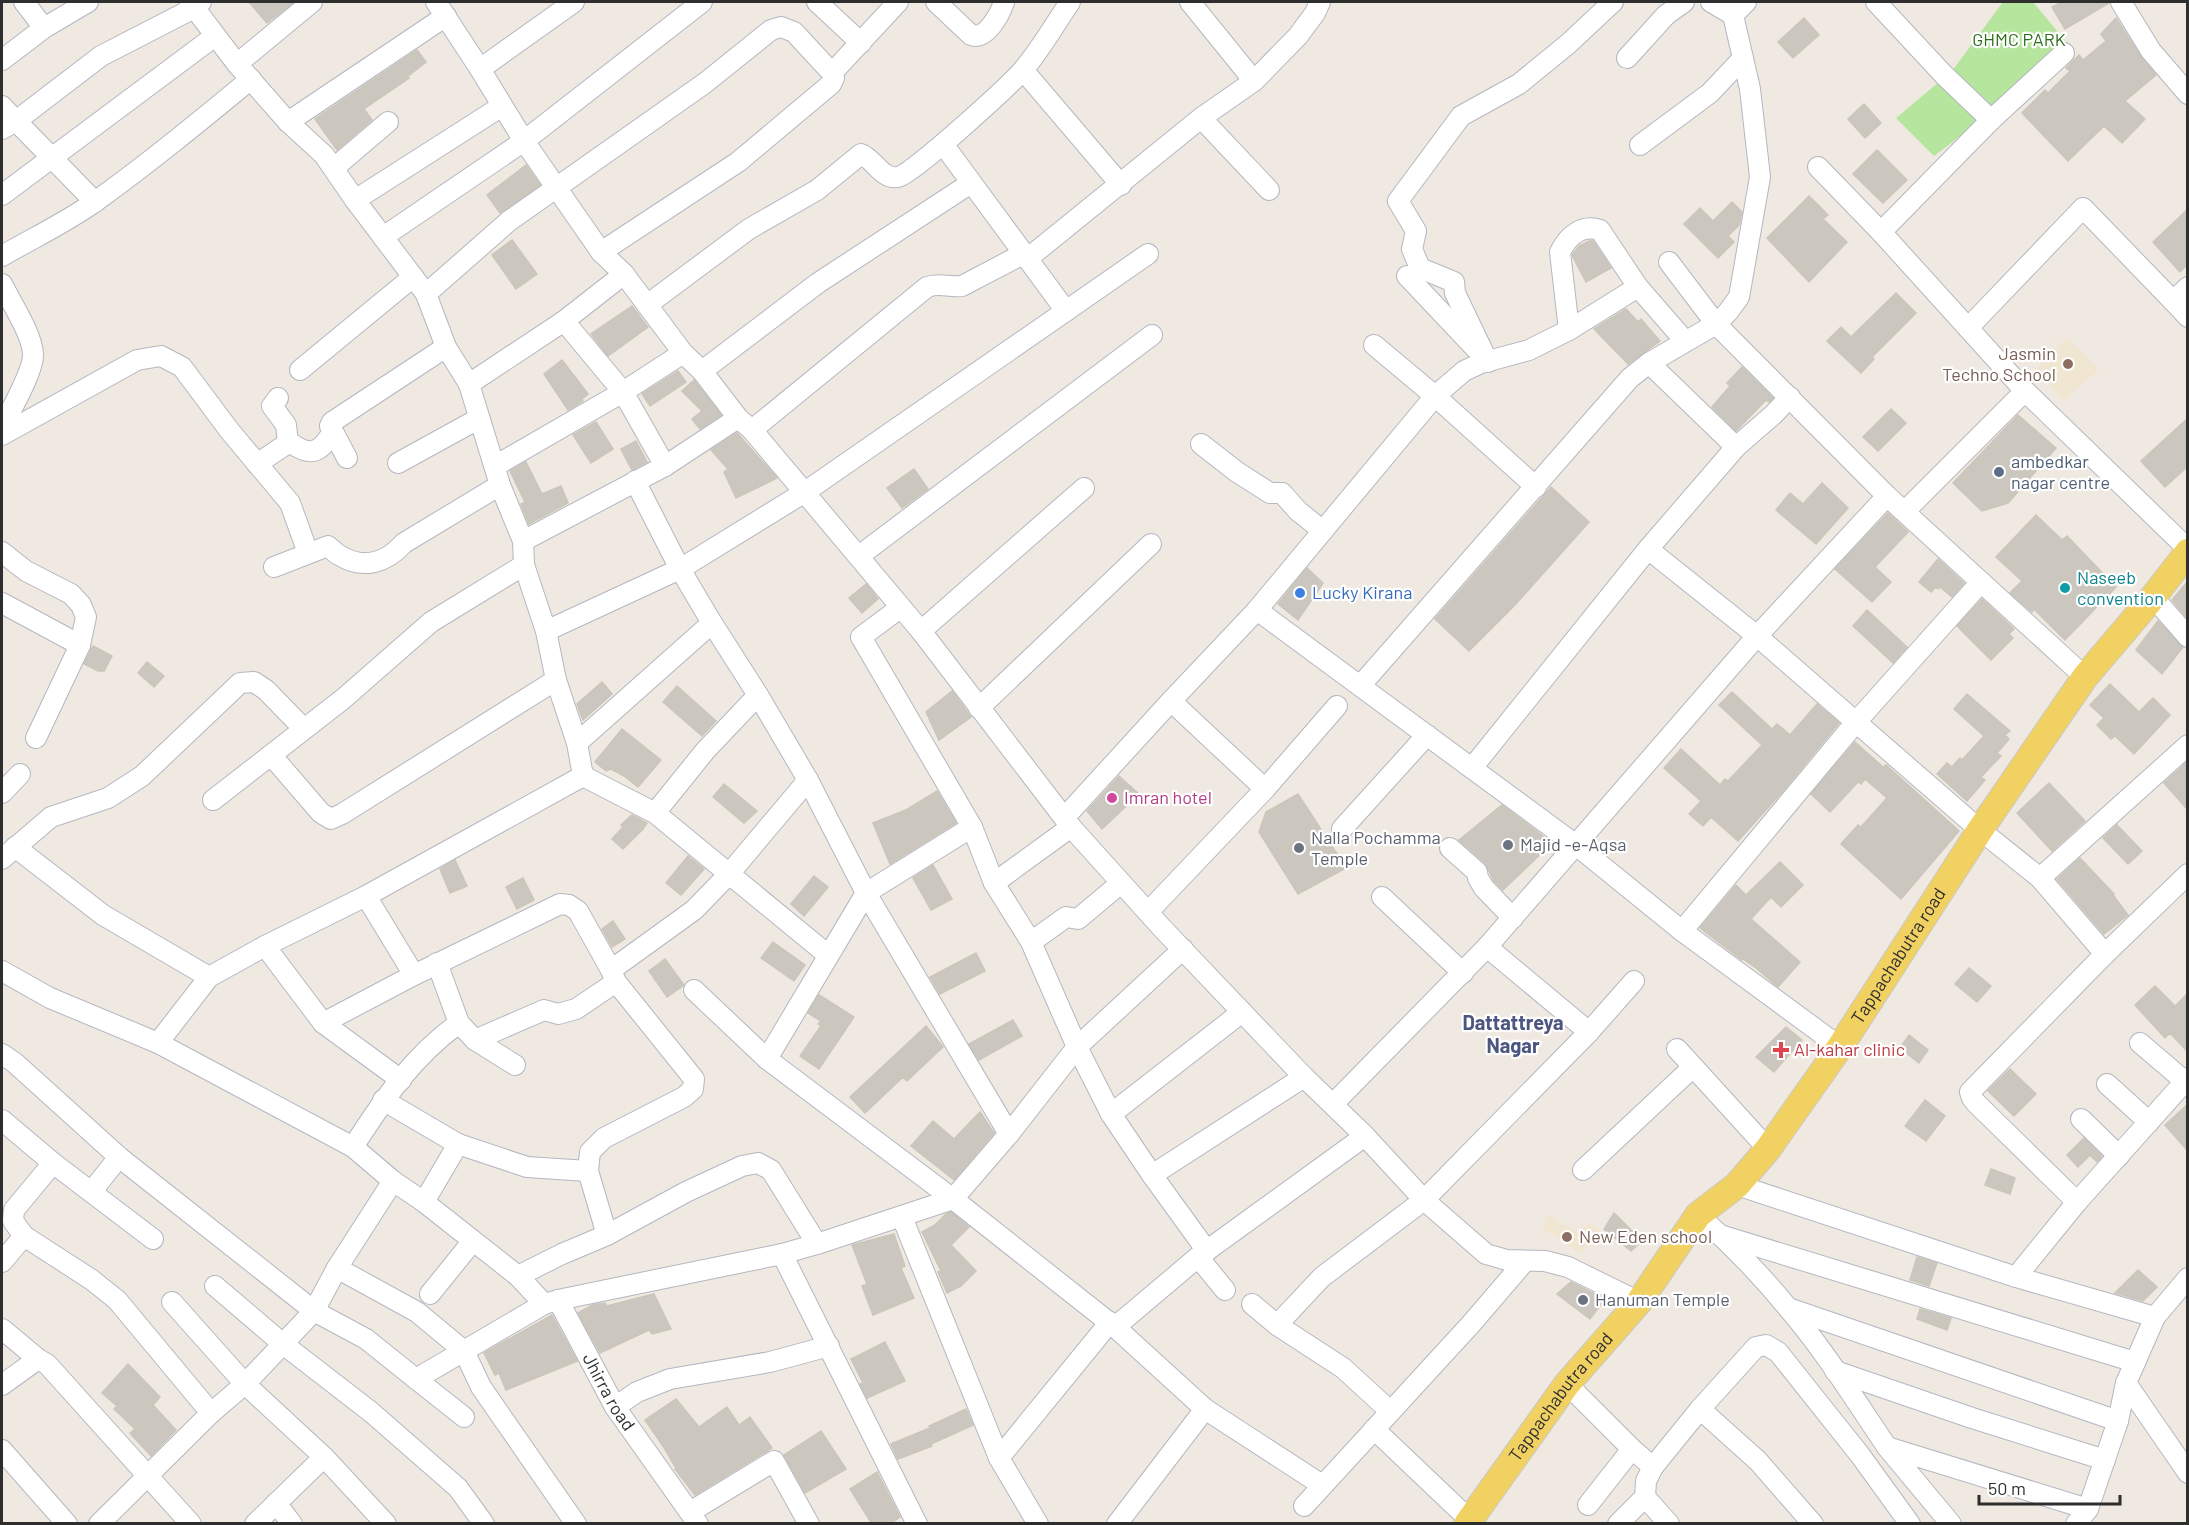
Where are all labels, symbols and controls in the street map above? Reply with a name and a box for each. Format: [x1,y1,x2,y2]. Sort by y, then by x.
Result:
park label: GHMC PARK [1972,28,2066,50]
place label: Jasmin Techno School [1942,342,2056,385]
marker: Jasmin Techno School [2061,357,2075,371]
place label: ambedkar nagar centre [2011,450,2110,493]
marker: ambedkar nagar centre [1992,465,2006,479]
place label: Naseeb convention [2077,566,2164,609]
place label: Lucky Kirana [1312,581,1412,603]
marker: Naseeb convention [2058,581,2072,595]
marker: Lucky Kirana [1293,586,1307,600]
place label: Imran hotel [1124,786,1212,808]
marker: Imran hotel [1105,791,1119,805]
place label: Nalla Pochamma Temple [1311,826,1441,869]
place label: Majid -e-Aqsa [1520,833,1627,855]
marker: Majid -e-Aqsa [1501,838,1515,852]
marker: Nalla Pochamma Temple [1292,841,1306,855]
street label: Tappachabutra road [1846,884,1950,1028]
district label: Dattattreya Nagar [1462,1010,1564,1057]
place label: Al-kahar clinic [1794,1038,1905,1060]
marker: Al-kahar clinic [1772,1041,1790,1059]
place label: New Eden school [1579,1225,1712,1247]
marker: New Eden school [1560,1230,1574,1244]
place label: Hanuman Temple [1595,1288,1730,1310]
marker: Hanuman Temple [1576,1293,1590,1307]
street label: Tappachabutra road [1503,1328,1617,1465]
street label: Jhirra road [578,1349,640,1435]
scale bar [1979,1468,2120,1506]
text: 50 m [1988,1477,2026,1499]

